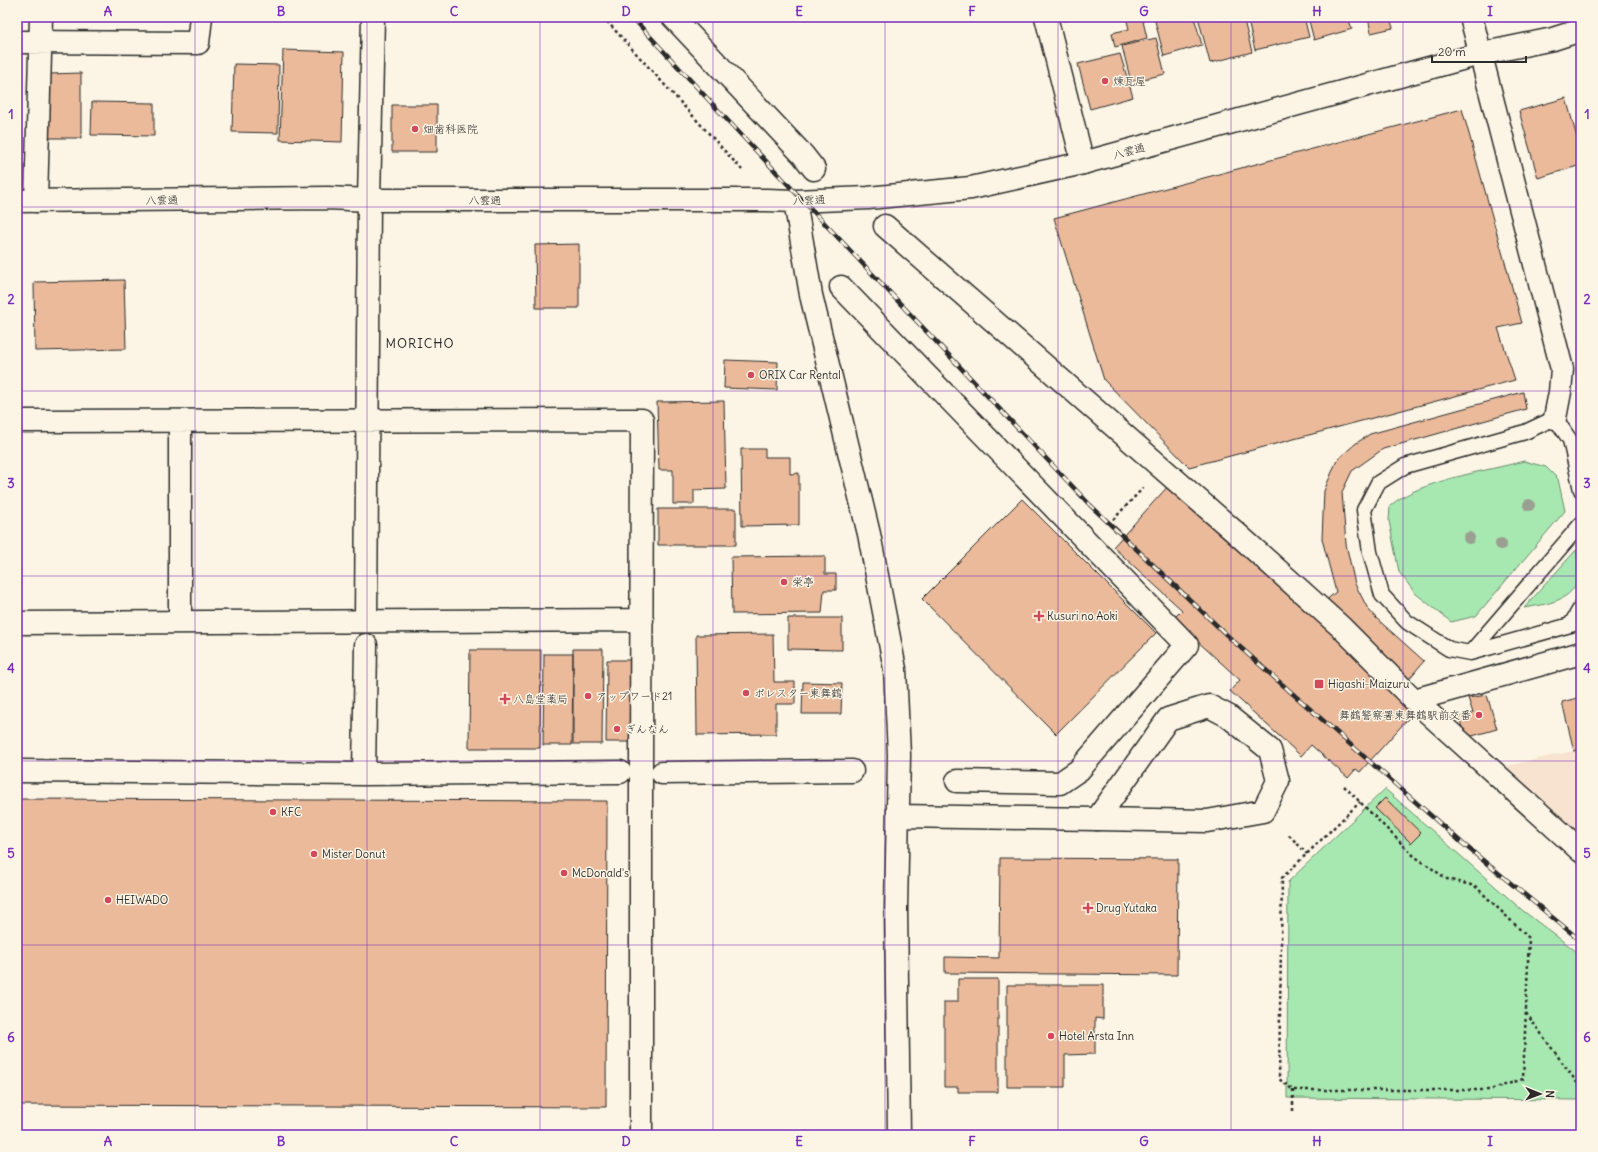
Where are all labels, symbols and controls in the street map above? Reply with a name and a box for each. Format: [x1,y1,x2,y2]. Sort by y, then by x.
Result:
text: A [104,3,113,20]
text: B [277,3,286,20]
text: C [450,3,459,20]
text: D [621,3,631,20]
text: E [795,3,803,20]
text: F [968,3,976,20]
text: G [1139,3,1149,20]
text: H [1312,3,1322,20]
text: I [1487,3,1493,20]
scale bar [1432,38,1526,64]
text: 20 m [1438,44,1466,59]
place label: 煉瓦屋 [1113,74,1146,88]
marker: 煉瓦屋 [1100,76,1110,86]
text: 1 [8,106,14,123]
text: 1 [1584,106,1590,123]
place label: 畑歯科医院 [423,122,478,136]
marker: 畑歯科医院 [410,124,420,134]
street label: 八雲通 [1111,140,1147,162]
street label: 八雲通 [792,192,826,208]
street label: 八雲通 [145,193,179,207]
street label: 八雲通 [469,193,502,207]
text: 2 [7,291,15,308]
text: 2 [1583,291,1591,308]
district label: MORICHO [385,335,455,352]
place label: ORIX Car Rental [759,368,841,382]
marker: ORIX Car Rental [746,370,756,380]
text: 3 [7,475,15,492]
text: 3 [1583,475,1591,492]
place label: 栄亭 [792,575,814,589]
marker: 栄亭 [779,577,789,587]
place label: Kusuri no Aoki [1047,609,1118,623]
marker: Kusuri no Aoki [1034,611,1044,621]
text: 4 [7,660,15,677]
text: 4 [1583,660,1591,677]
place label: Higashi-Maizuru [1328,677,1410,691]
marker: Higashi-Maizuru [1313,678,1325,690]
place label: ポレスター東舞鶴 [754,686,842,700]
marker: ポレスター東舞鶴 [741,688,751,698]
place label: アップワード21 [596,689,672,703]
marker: アップワード21 [583,691,593,701]
place label: 八島堂薬局 [513,692,568,706]
marker: 八島堂薬局 [500,694,510,704]
place label: 舞鶴警察署東舞鶴駅前交番 [1339,708,1471,722]
marker: 舞鶴警察署東舞鶴駅前交番 [1474,710,1484,720]
place label: ぎんなん [625,722,669,736]
marker: ぎんなん [612,724,622,734]
place label: KFC [281,805,301,819]
marker: KFC [268,807,278,817]
text: 5 [7,845,15,862]
text: 5 [1583,845,1591,862]
place label: Mister Donut [322,847,386,861]
marker: Mister Donut [309,849,319,859]
place label: McDonald's [572,866,629,880]
marker: McDonald's [559,868,569,878]
place label: HEIWADO [116,893,168,907]
marker: HEIWADO [103,895,113,905]
place label: Drug Yutaka [1096,901,1157,915]
marker: Drug Yutaka [1083,903,1093,913]
text: 6 [7,1029,15,1046]
place label: Hotel Arsta Inn [1059,1029,1134,1043]
text: 6 [1583,1029,1591,1046]
marker: Hotel Arsta Inn [1046,1031,1056,1041]
north arrow [1520,1074,1560,1114]
text: N [1543,1090,1557,1098]
text: A [104,1133,113,1150]
text: B [277,1133,286,1150]
text: C [450,1133,459,1150]
text: D [621,1133,631,1150]
text: E [795,1133,803,1150]
text: F [968,1133,976,1150]
text: G [1139,1133,1149,1150]
text: H [1312,1133,1322,1150]
text: I [1487,1133,1493,1150]

